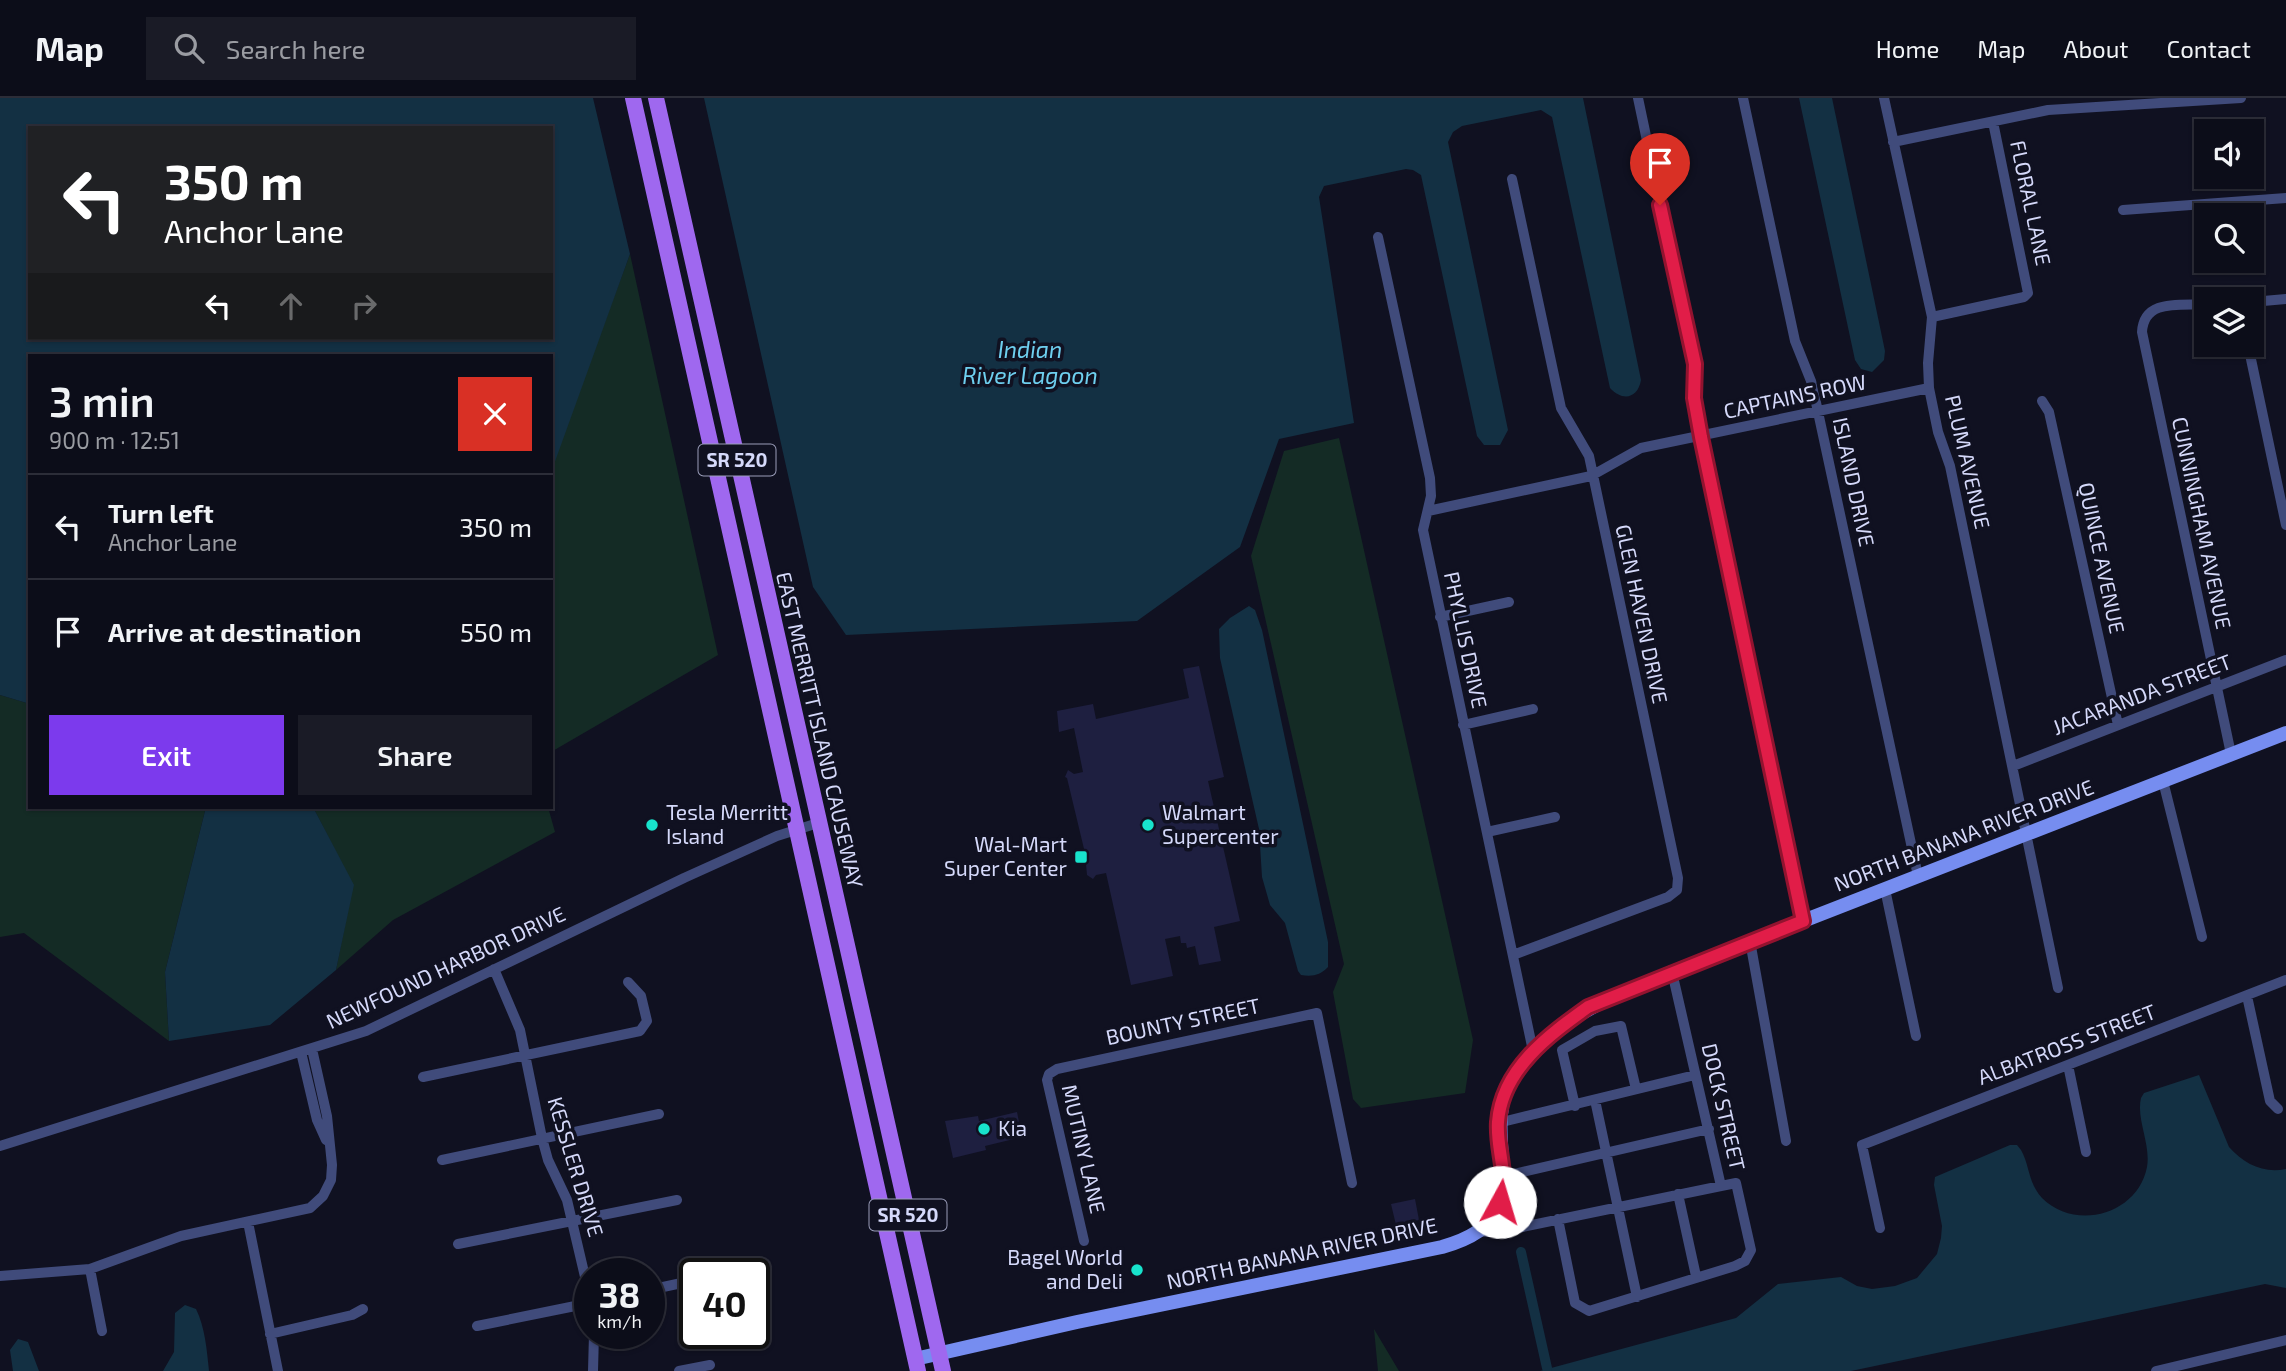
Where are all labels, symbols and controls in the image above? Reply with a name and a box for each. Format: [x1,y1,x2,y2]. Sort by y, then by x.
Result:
search box [146,17,636,80]
text: Map [35,28,104,68]
icon: search [170,29,208,67]
text: Search here [226,33,365,64]
text: Home [1876,34,1939,63]
text: Map [1977,34,2025,63]
text: About [2063,34,2129,63]
text: Contact [2167,34,2251,63]
map controls [2194,119,2264,357]
button: sound [2194,119,2264,189]
pin [1630,133,1690,205]
street label: FLORAL LANE [2006,138,2057,268]
icon: arrive [1641,144,1679,182]
text: 350 m [164,151,304,210]
icon: left [49,154,140,245]
button: search [2194,203,2264,273]
text: Anchor Lane [164,211,344,249]
icon: left [199,287,237,325]
icon: ahead [272,287,310,325]
icon: right [345,287,383,325]
button: layers [2194,287,2264,357]
water label: Indian River Lagoon [962,335,1098,389]
street label: CAPTAINS ROW [1721,368,1868,423]
text: 3 min [49,375,155,425]
button: close [458,377,532,451]
street label: PLUM AVENUE [1941,392,1996,531]
street label: CUNNINGHAM AVENUE [2168,414,2237,631]
street label: ISLAND DRIVE [1829,415,1880,549]
text: 900 m · 12:51 [49,426,180,454]
road number: SR 520 [698,444,776,476]
street label: QUINCE AVENUE [2073,480,2131,636]
text: Turn left [108,497,214,528]
icon: left [49,508,87,546]
text: 350 m [459,511,532,542]
street label: GLEN HAVEN DRIVE [1611,522,1674,706]
text: Anchor Lane [108,528,237,556]
street label: EAST MERRITT ISLAND CAUSEWAY [772,569,869,890]
street label: PHYLLIS DRIVE [1440,569,1493,710]
icon: arrive [49,613,87,651]
text: Arrive at destination [108,616,361,647]
text: 550 m [460,616,532,647]
street label: JACARANDA STREET [2048,648,2235,739]
button: Exit [49,715,284,795]
button: Share [298,715,532,795]
street label: NORTH BANANA RIVER DRIVE [1830,773,2097,896]
place label: Tesla Merritt Island [666,799,788,848]
place label: Walmart Supercenter [1162,799,1279,848]
marker: Tesla Merritt Island [644,817,660,833]
marker: Walmart Supercenter [1140,817,1156,833]
place label: Wal-Mart Super Center [944,831,1068,880]
marker: Wal-Mart Super Center [1073,849,1089,865]
street label: NEWFOUND HARBOR DRIVE [322,900,569,1033]
street label: BOUNTY STREET [1103,992,1262,1049]
street label: ALBATROSS STREET [1974,998,2159,1089]
street label: DOCK STREET [1698,1041,1751,1173]
street label: MUTINY LANE [1058,1082,1111,1215]
street label: KESSLER DRIVE [543,1094,610,1239]
place label: Kia [998,1115,1027,1140]
marker: Kia [976,1121,992,1137]
position arrow [1463,1165,1537,1239]
road number: SR 520 [870,1200,946,1231]
street label: NORTH BANANA RIVER DRIVE [1164,1212,1439,1293]
place label: Bagel World and Deli [1007,1244,1123,1293]
speed limit sign: 40 [679,1258,770,1349]
marker: Bagel World and Deli [1129,1262,1145,1278]
text: 38 [599,1273,640,1315]
text: km/h [597,1310,642,1332]

